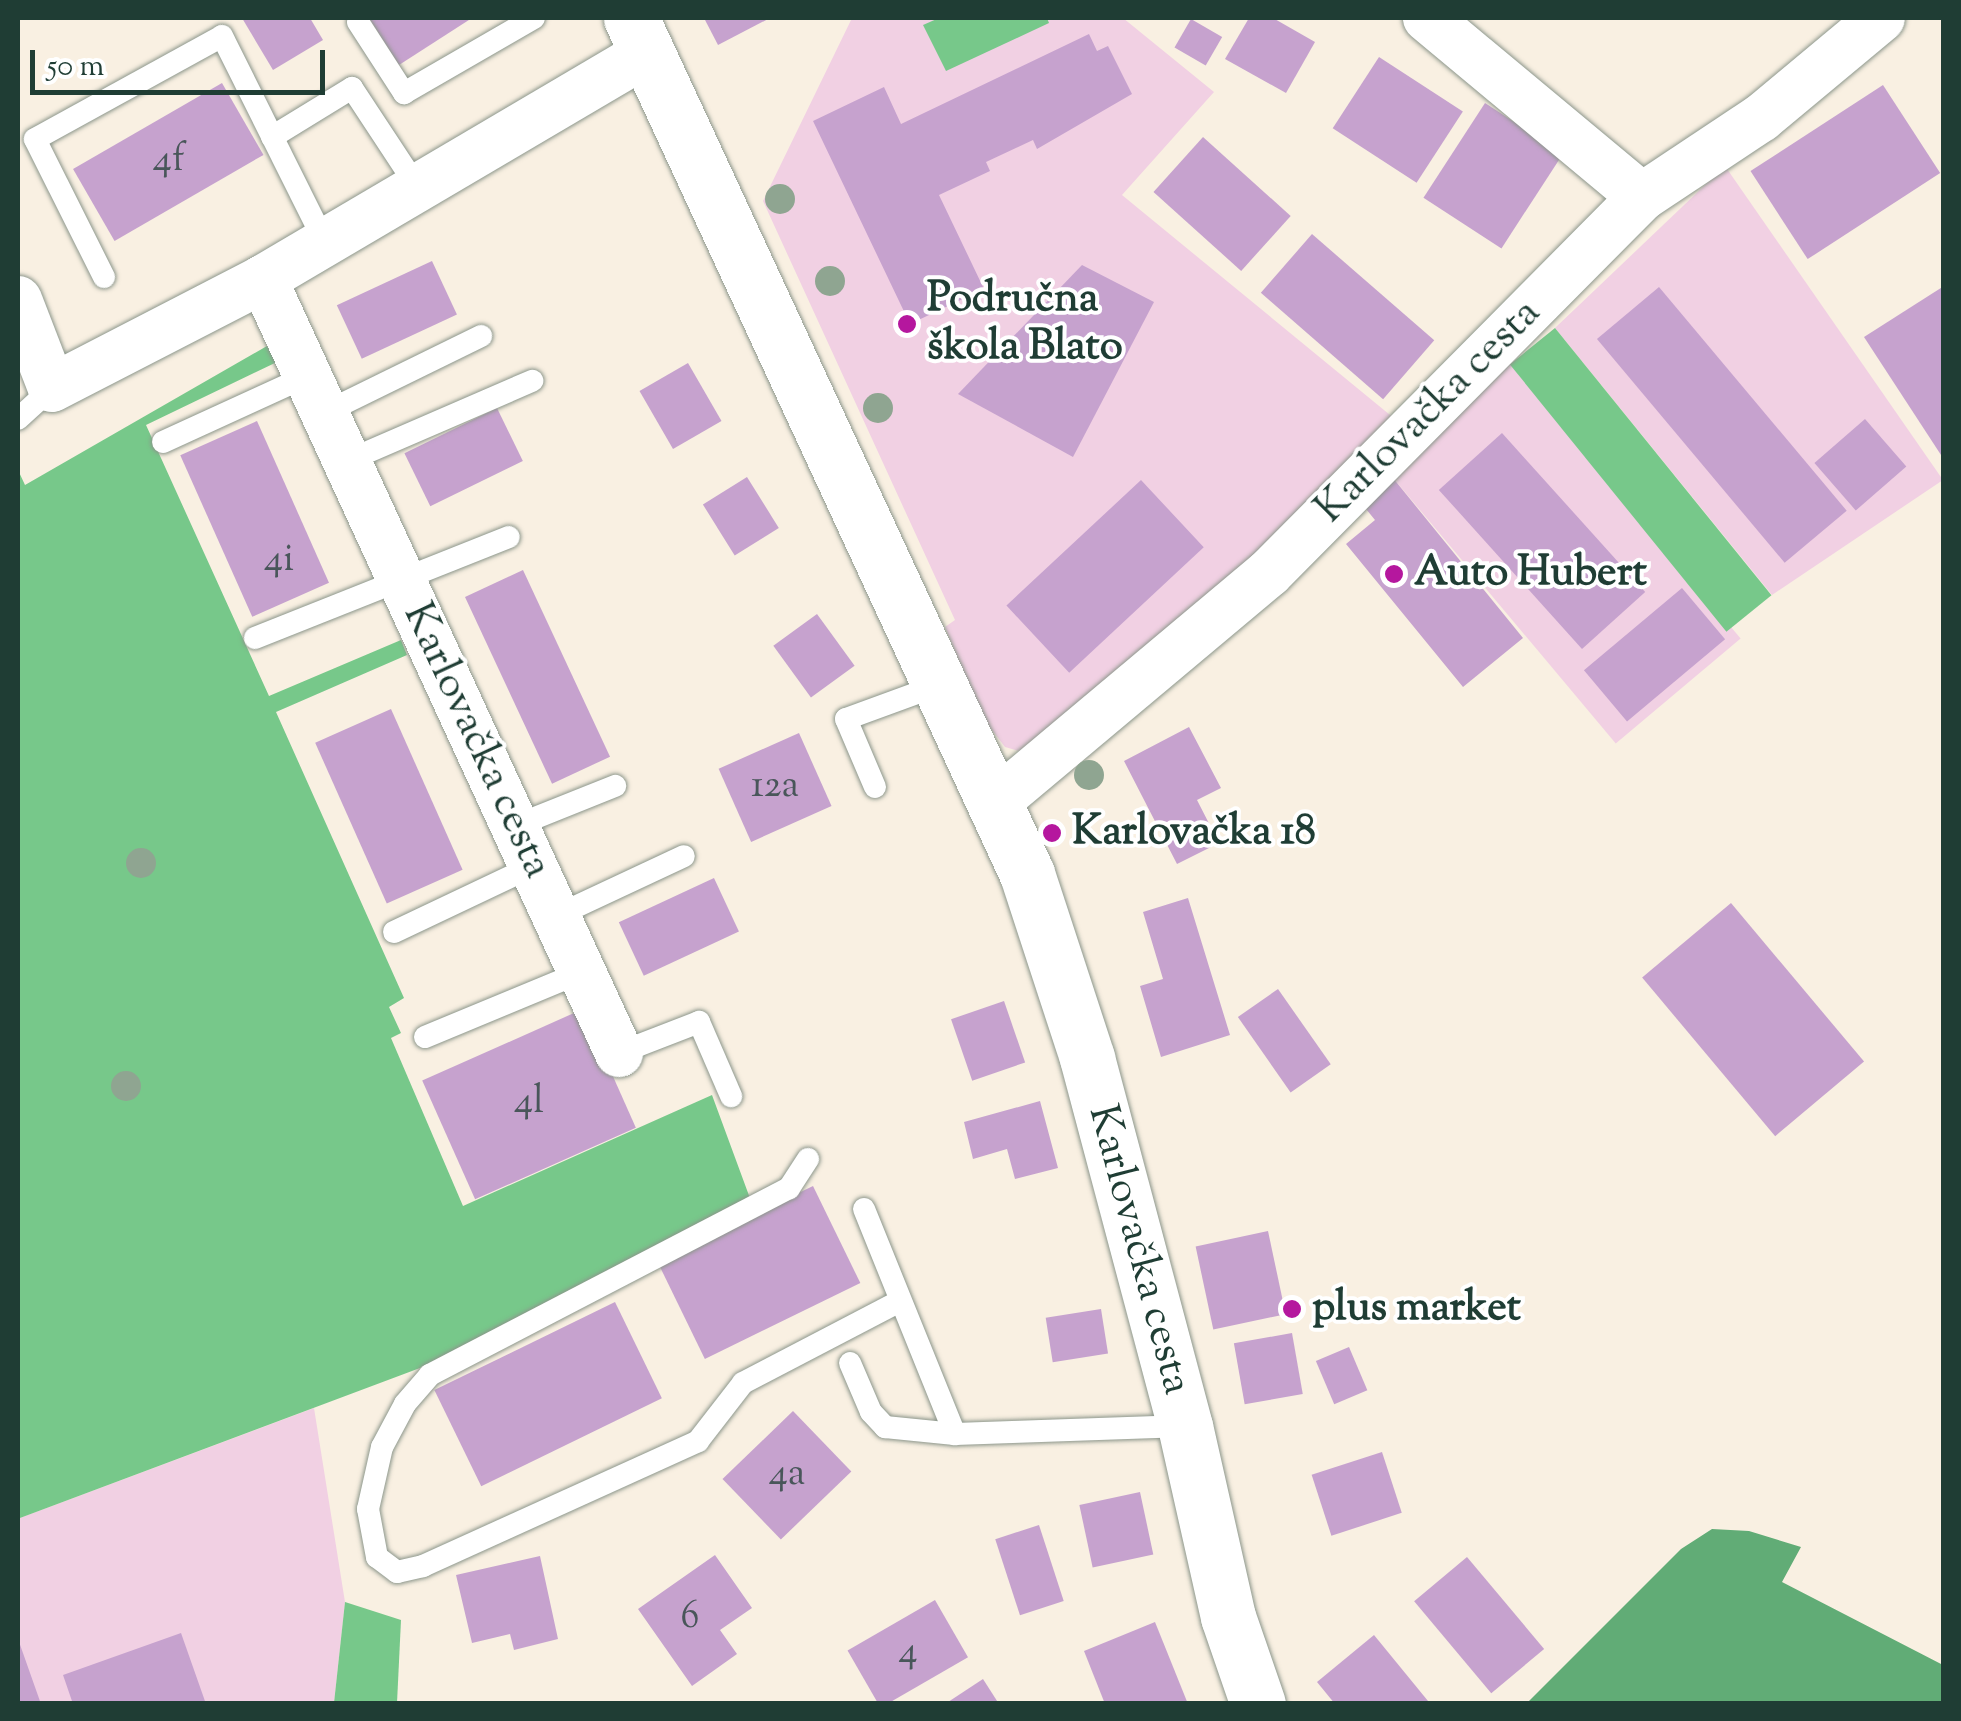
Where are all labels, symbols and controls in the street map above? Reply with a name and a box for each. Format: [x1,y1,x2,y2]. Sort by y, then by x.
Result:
scale bar [35,30,330,92]
text: 50 m [47,46,104,89]
house number: 4f [153,139,185,185]
place label: Područna škola Blato [927,275,1123,374]
street label: Karlovačka cesta [1306,289,1552,535]
marker: Područna škola Blato [896,313,918,335]
house number: 4i [264,539,294,585]
place label: Auto Hubert [1414,549,1647,599]
marker: Auto Hubert [1383,563,1405,585]
street label: Karlovačka cesta [390,596,562,886]
house number: 12a [751,765,799,811]
place label: Karlovačka 18 [1072,808,1316,858]
marker: Karlovačka 18 [1041,822,1063,844]
house number: 4l [514,1081,544,1127]
street label: Karlovačka cesta [1075,1100,1201,1400]
place label: plus market [1312,1284,1521,1334]
marker: plus market [1281,1298,1303,1320]
house number: 4a [769,1453,805,1499]
house number: 6 [681,1596,699,1642]
house number: 4 [898,1631,918,1677]

